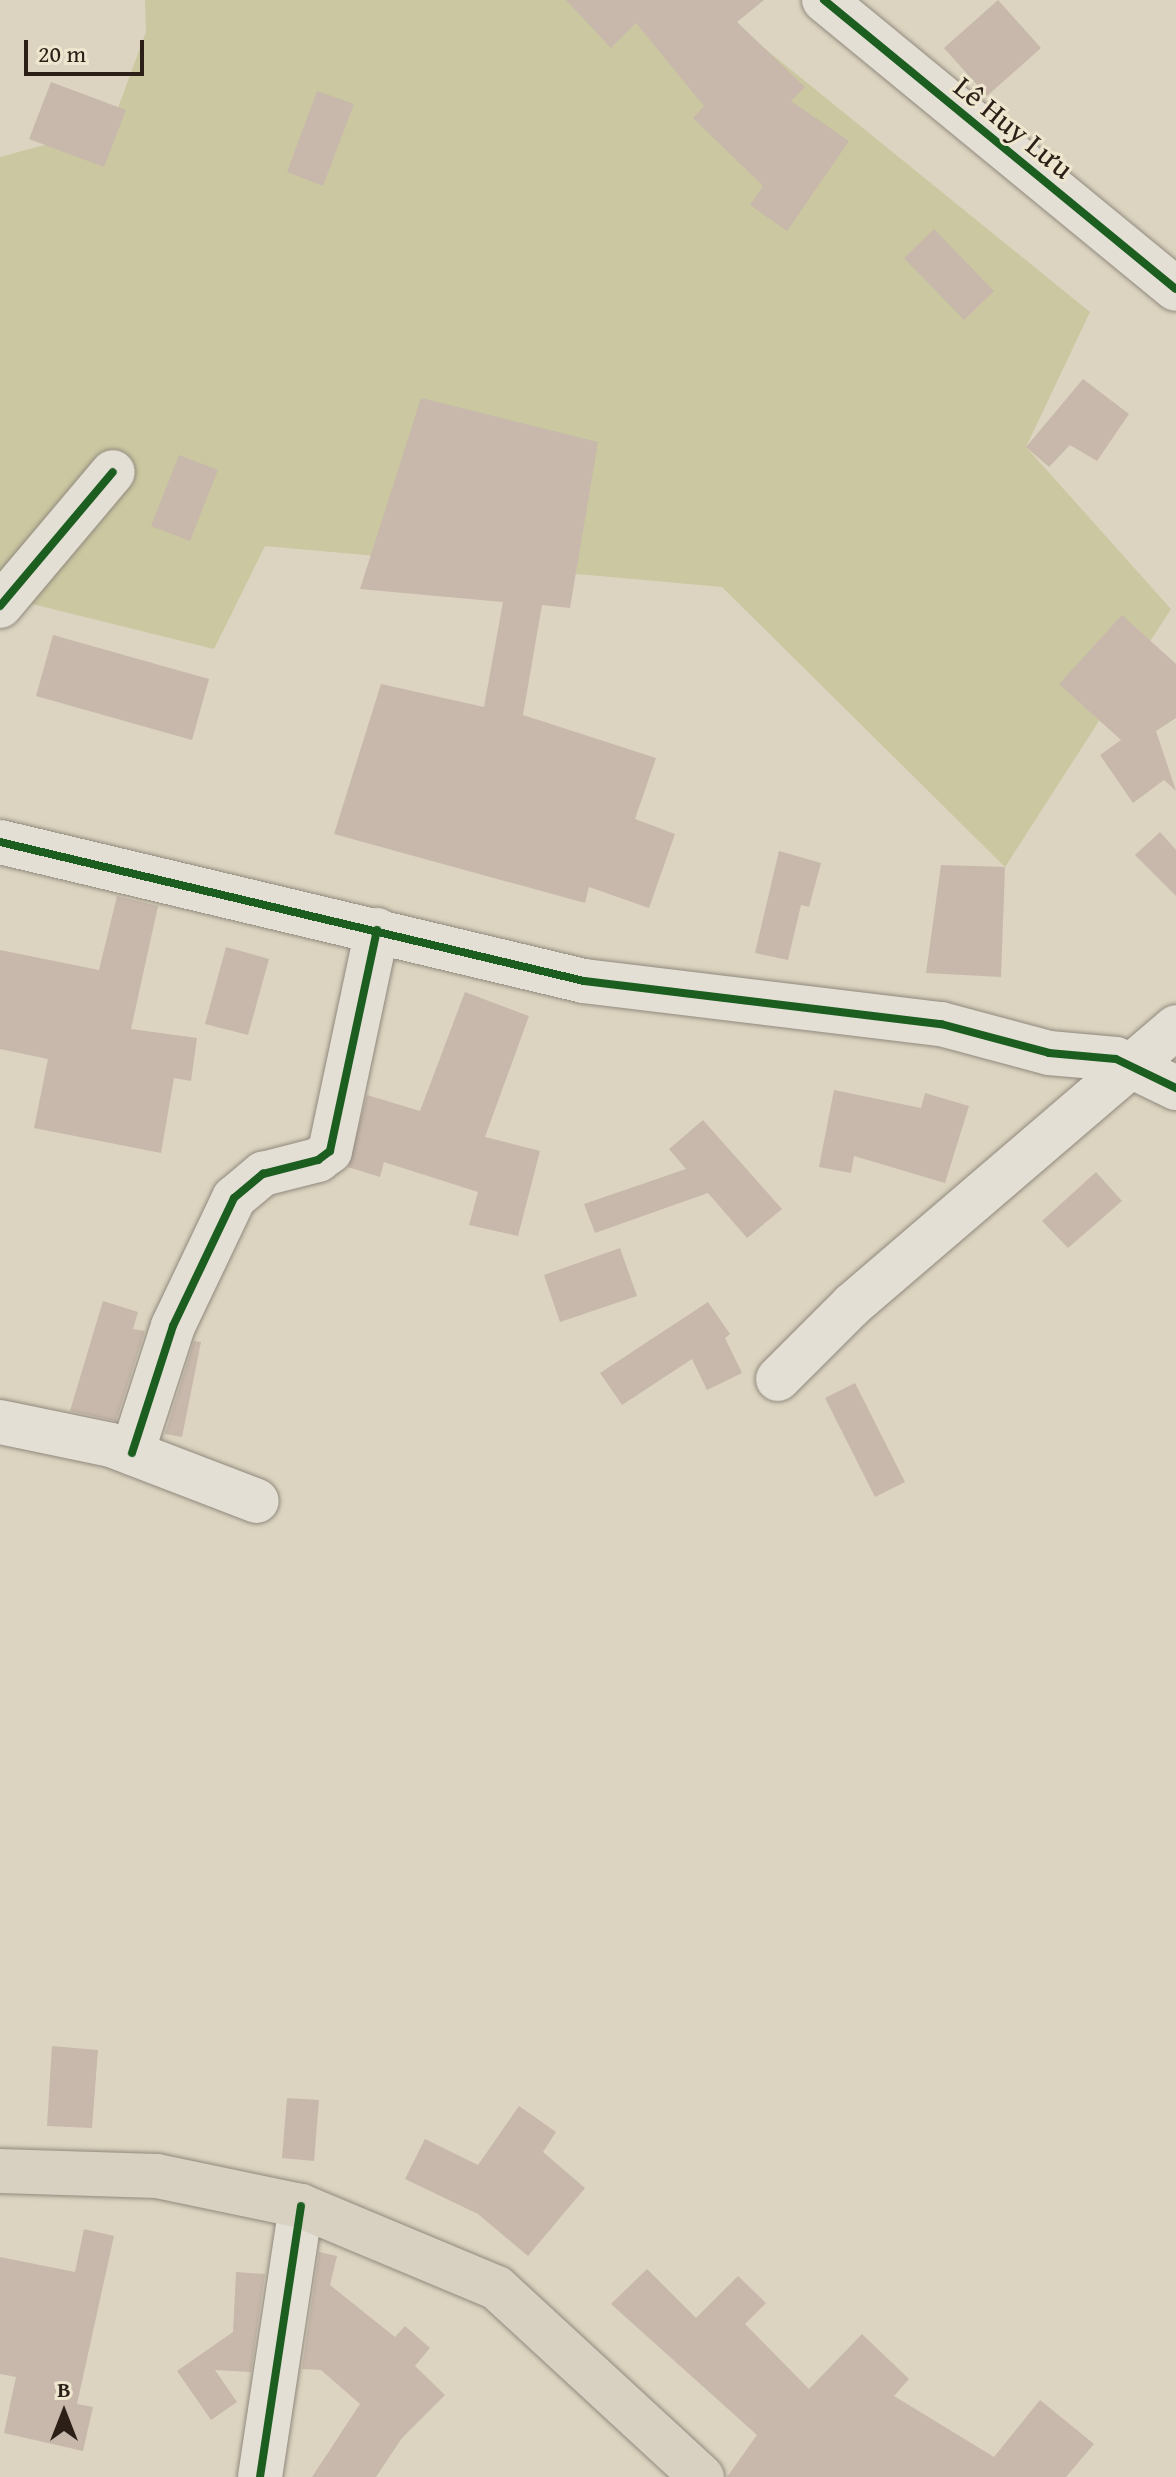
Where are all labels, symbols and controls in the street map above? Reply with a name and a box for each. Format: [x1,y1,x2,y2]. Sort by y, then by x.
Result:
scale bar [28,24,148,74]
text: 20 m [38,36,86,71]
street label: Lê Huy Lưu [947,68,1081,186]
north arrow [24,2373,104,2453]
text: B [57,2373,71,2405]

